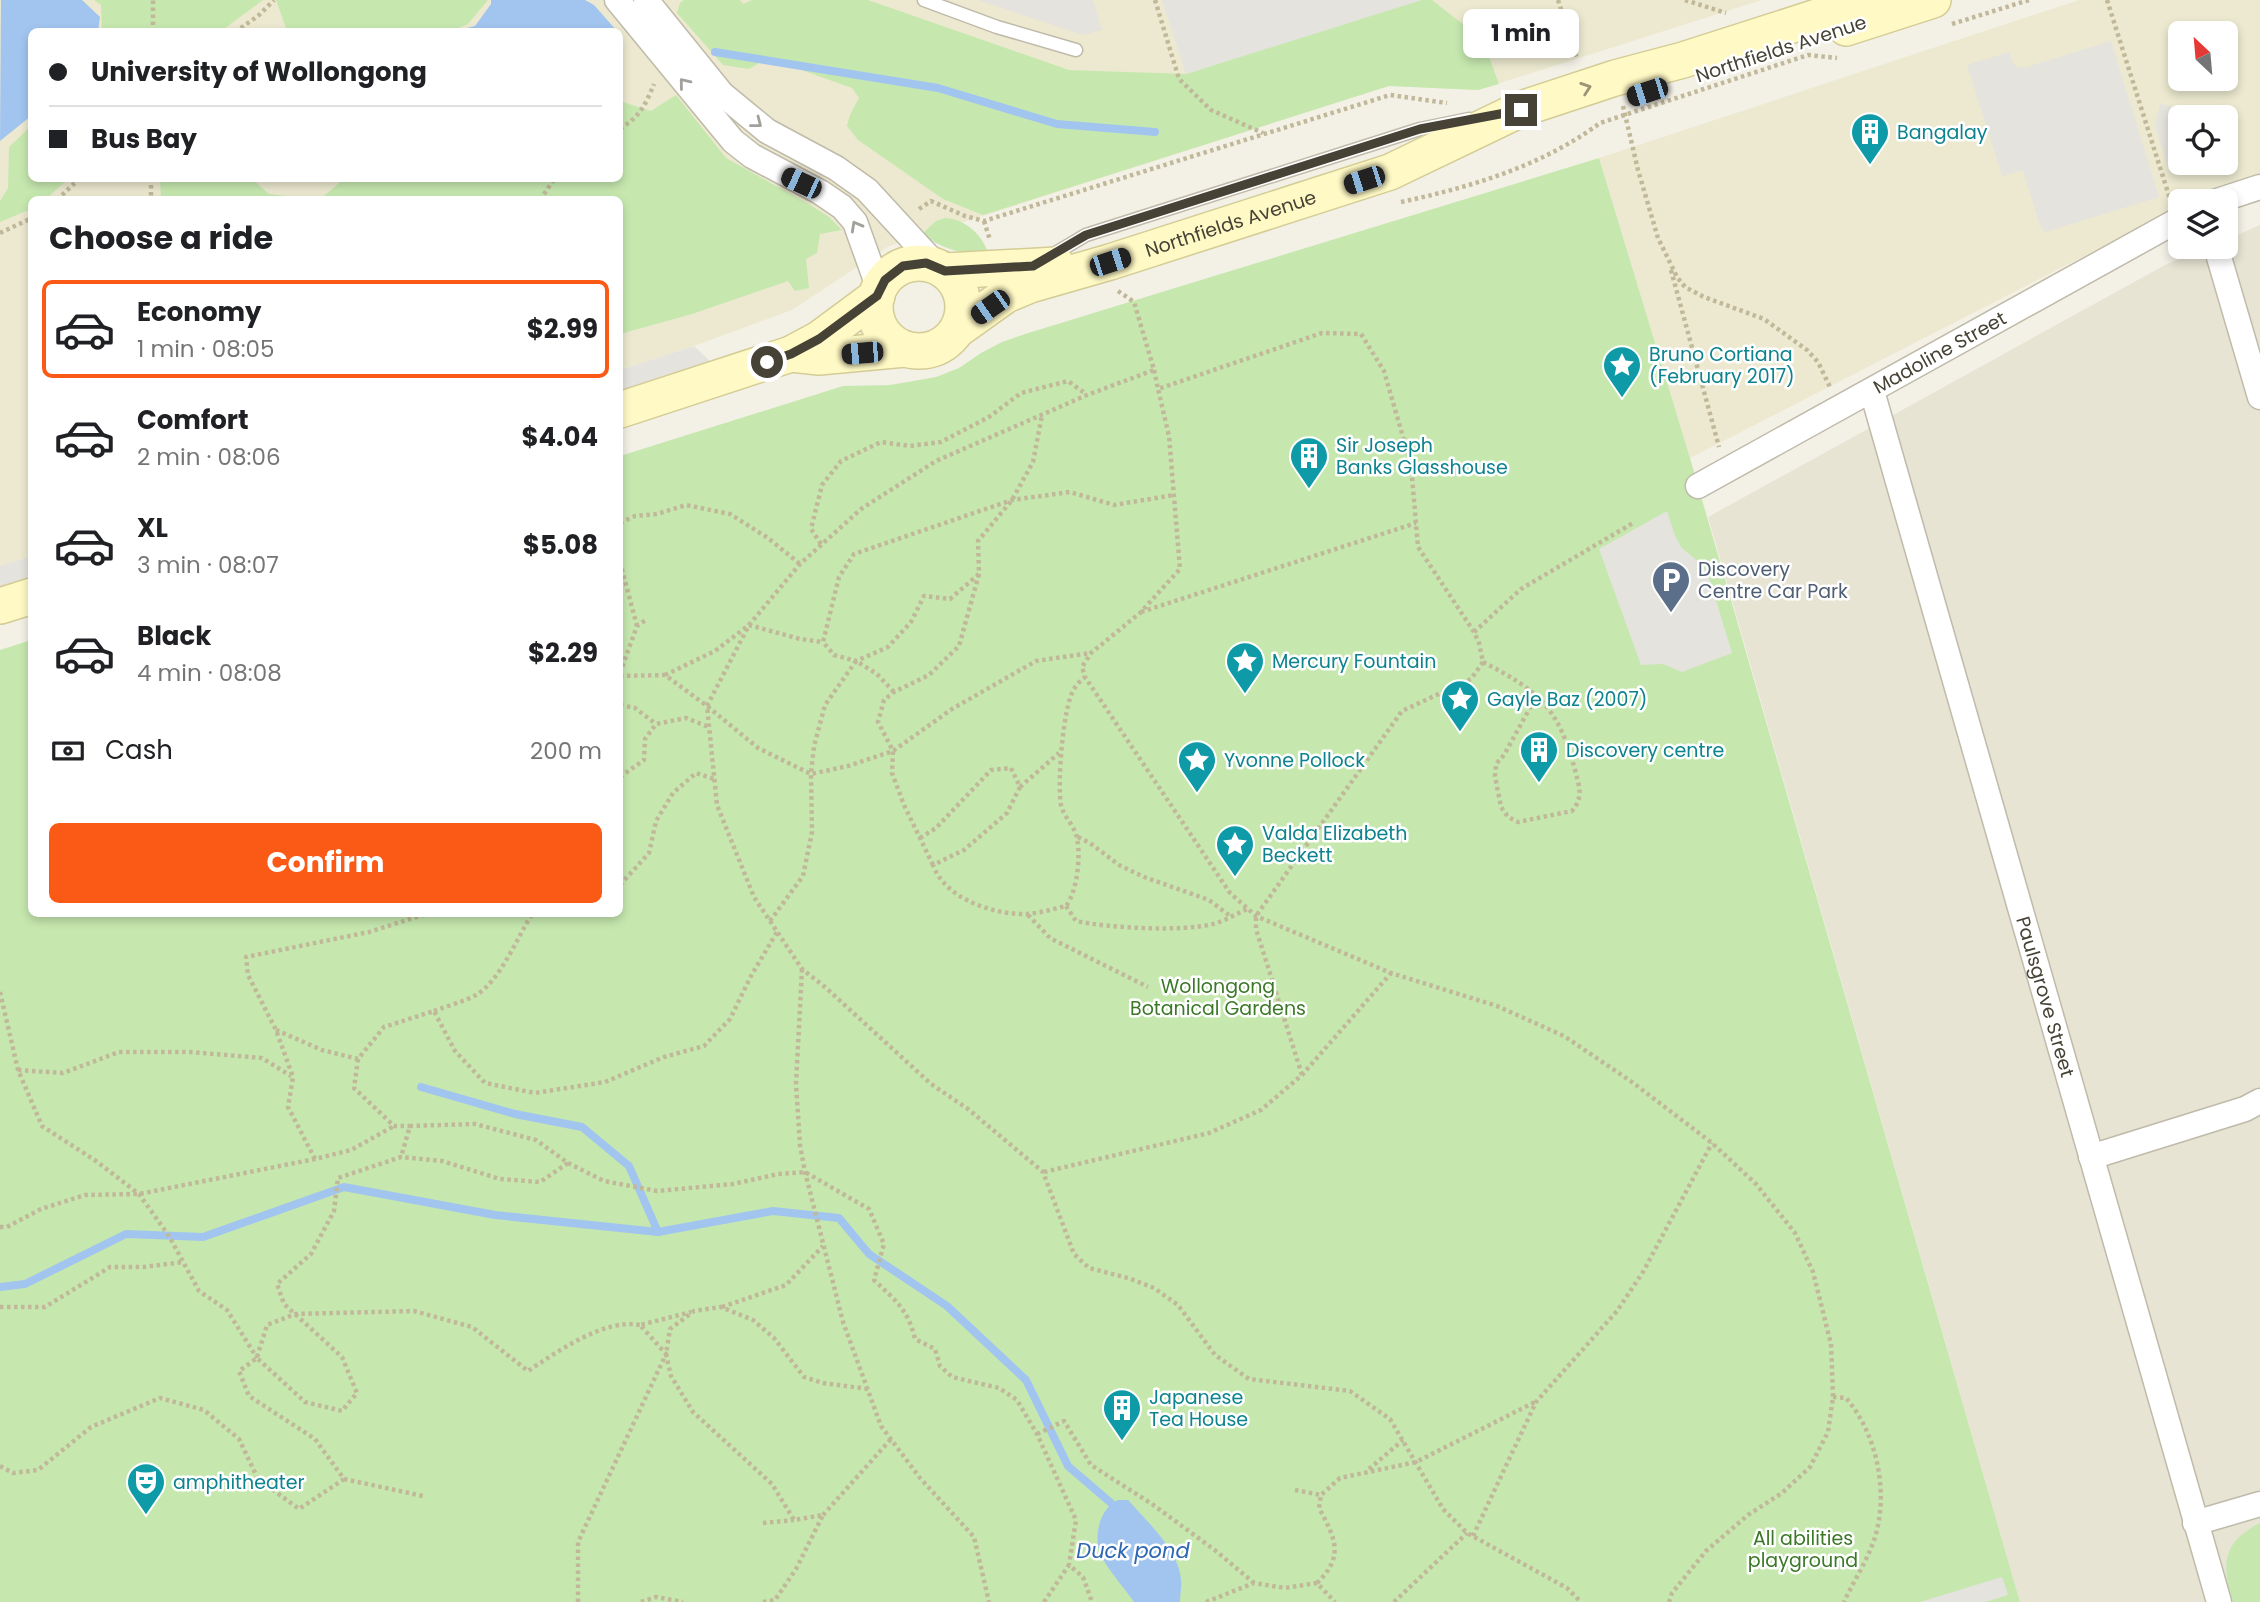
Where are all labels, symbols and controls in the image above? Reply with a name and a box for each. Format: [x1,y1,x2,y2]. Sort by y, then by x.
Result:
callout: 1 min [1463,8,1579,57]
street label: Northfields Avenue [1692,9,1870,89]
text: 1 min [1491,17,1551,49]
north arrow [2168,21,2238,91]
map controls [2168,21,2238,259]
text: University of Wollongong [91,54,427,90]
car [1624,76,1671,108]
one-way arrow [679,79,692,91]
one-way arrow [1579,82,1591,96]
route end [1505,94,1537,126]
button: locate [2168,105,2238,175]
building icon: Bangalay [1849,111,1891,166]
one-way arrow [749,115,761,128]
place label: Bangalay [1897,119,1988,146]
text: Bus Bay [91,121,197,157]
car [1341,164,1388,196]
car [778,165,825,201]
street label: Northfields Avenue [1141,183,1320,263]
button: layers [2168,189,2238,259]
text: Choose a ride [49,215,273,260]
one-way arrow [850,220,864,233]
car [1087,246,1134,278]
car [967,286,1014,328]
text: Economy [137,294,261,330]
icon: car [53,298,116,361]
street label: Madoline Street [1868,304,2011,400]
text: $2.99 [527,311,598,347]
text: 1 min · 08:05 [137,333,274,365]
car [841,341,884,365]
place label: Bruno Cortiana (February 2017) [1649,341,1795,390]
place icon: Bruno Cortiana (February 2017) [1601,344,1643,399]
route start [751,346,783,378]
text: Comfort [137,402,249,438]
icon: car [53,406,116,469]
text: $4.04 [521,419,598,455]
place label: Sir Joseph Banks Glasshouse [1336,432,1508,481]
building icon: Sir Joseph Banks Glasshouse [1288,435,1330,490]
text: 2 min · 08:06 [137,441,281,473]
text: XL [137,510,168,546]
icon: car [53,514,116,577]
text: $5.08 [523,527,598,563]
text: 3 min · 08:07 [137,549,279,581]
place label: Discovery Centre Car Park [1698,556,1848,605]
parking icon: Discovery Centre Car Park [1650,559,1692,614]
text: Black [137,618,211,654]
icon: car [53,622,116,685]
text: $2.29 [528,635,598,671]
place icon: Mercury Fountain [1224,640,1266,695]
place label: Mercury Fountain [1272,648,1436,675]
text: 4 min · 08:08 [137,657,282,689]
place icon: Gayle Baz (2007) [1439,678,1481,733]
place label: Gayle Baz (2007) [1487,686,1647,713]
building icon: Discovery centre [1518,729,1560,784]
icon: cash [49,732,87,770]
text: Cash [105,732,173,768]
text: 200 m [530,735,602,767]
place label: Discovery centre [1566,737,1724,764]
place icon: Yvonne Pollock [1176,739,1218,794]
place label: Yvonne Pollock [1224,747,1365,774]
place label: Valda Elizabeth Beckett [1262,820,1407,869]
button: Confirm [49,823,602,903]
place icon: Valda Elizabeth Beckett [1214,823,1256,878]
street label: Paulsgrove Street [2010,913,2081,1080]
park label: Wollongong Botanical Gardens [1130,973,1306,1022]
place label: Japanese Tea House [1149,1384,1248,1433]
building icon: Japanese Tea House [1101,1387,1143,1442]
theatre icon: amphitheater [125,1461,167,1516]
place label: amphitheater [173,1469,305,1496]
park label: All abilities playground [1748,1525,1858,1574]
water label: Duck pond [1076,1536,1190,1565]

